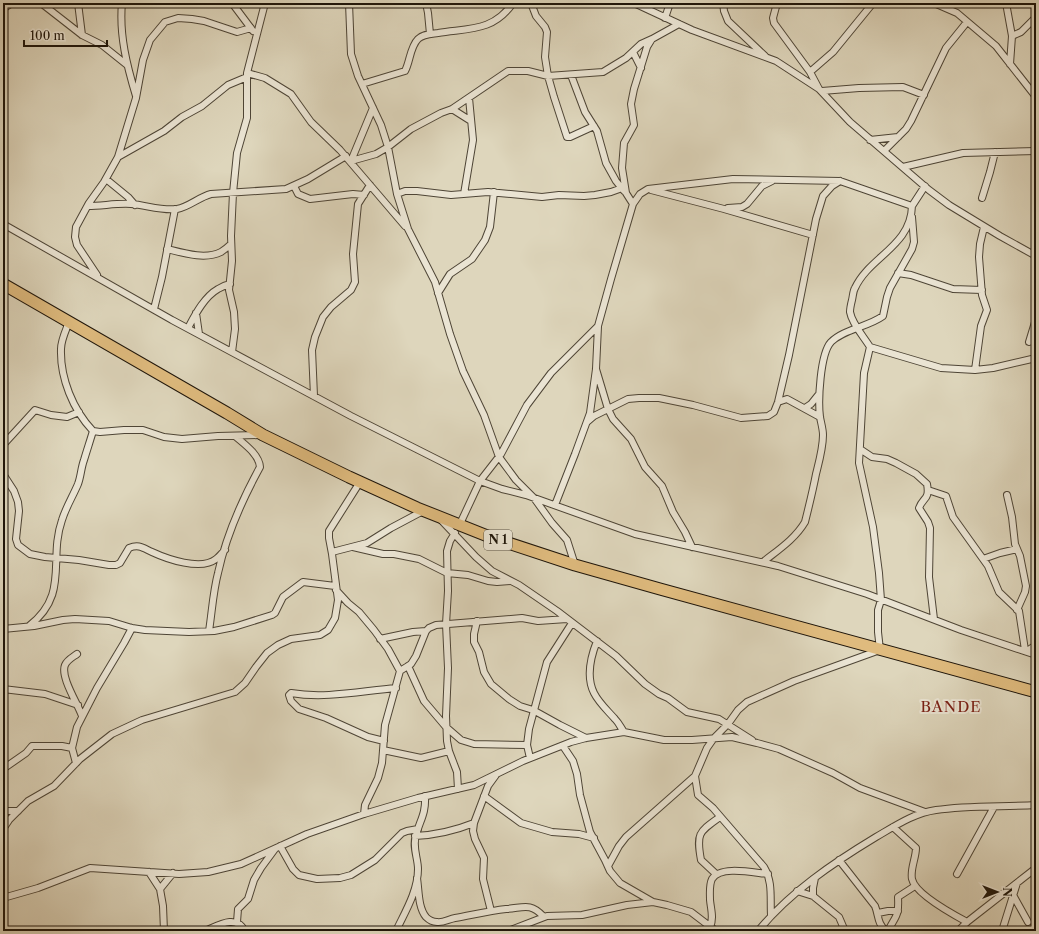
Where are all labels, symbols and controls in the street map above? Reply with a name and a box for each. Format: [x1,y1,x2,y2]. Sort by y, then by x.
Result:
scale bar [24,22,107,48]
text: 100 m [30,28,65,43]
road number: N 1 [484,530,512,550]
district label: BANDE [921,697,982,716]
north arrow [977,872,1017,912]
text: N [1000,887,1014,897]

